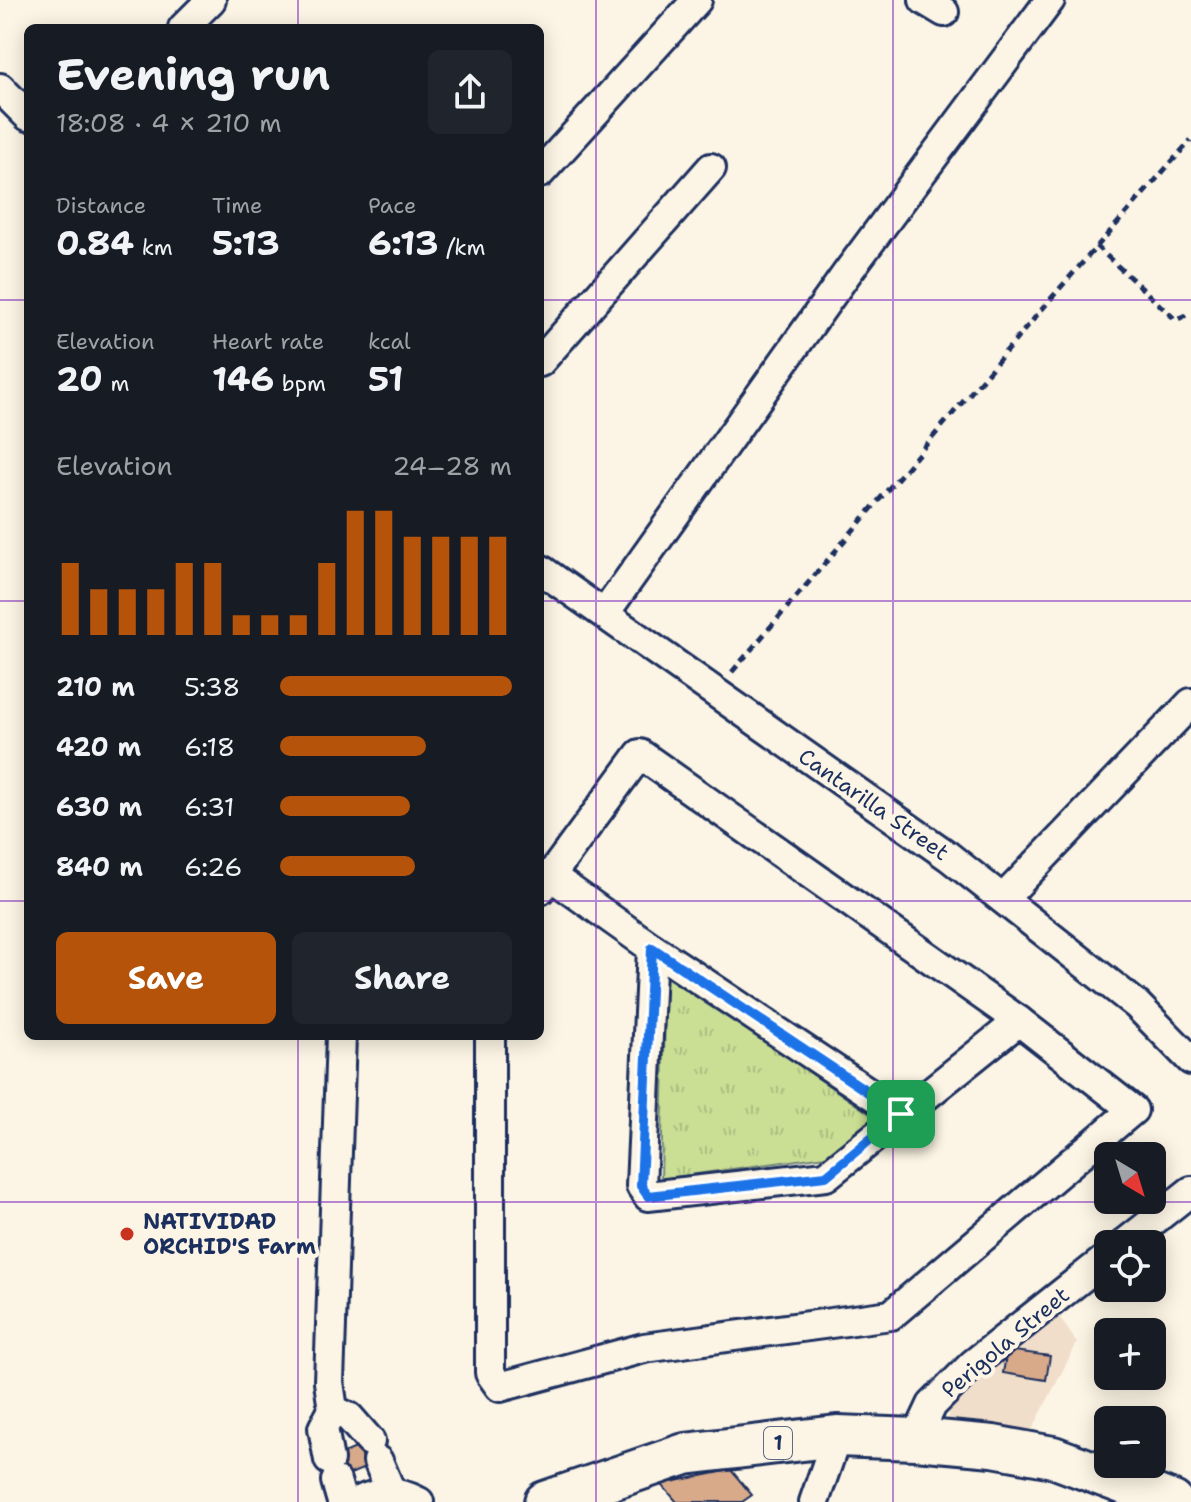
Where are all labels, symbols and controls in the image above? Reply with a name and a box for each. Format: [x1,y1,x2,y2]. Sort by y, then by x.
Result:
text: Evening run [56,45,330,104]
button: share [428,50,512,134]
text: 18:08 · 4 × 210 m [56,105,282,140]
text: Distance [56,191,146,220]
text: Time [212,191,262,220]
text: Pace [368,191,416,220]
text: 0.84 [56,220,134,266]
text: 5:13 [212,220,280,266]
text: 6:13 [368,220,439,266]
text: km [134,233,173,262]
text: /km [439,233,485,262]
text: Elevation [56,327,154,356]
text: Heart rate [212,327,324,356]
text: kcal [368,327,411,356]
text: 20 [56,356,103,402]
text: 146 [212,356,274,402]
text: 51 [368,356,403,402]
text: m [103,369,129,398]
text: bpm [274,369,326,398]
text: Elevation [56,448,172,483]
text: 24–28 m [392,448,512,483]
text: 210 m [56,669,135,704]
text: 5:38 [184,669,240,704]
text: 420 m [56,729,141,764]
text: 6:18 [184,729,235,764]
street label: Cantarilla Street [793,742,955,867]
text: 630 m [56,789,142,824]
text: 6:31 [184,789,235,824]
text: 840 m [56,849,143,884]
text: 6:26 [184,849,242,884]
button: Save [56,932,276,1024]
button: Share [292,932,512,1024]
pin [867,1080,935,1148]
icon: arrive [879,1092,923,1136]
north arrow [1094,1142,1166,1214]
map controls [1094,1142,1166,1478]
place label: NATIVIDAD ORCHID'S Farm [143,1207,316,1261]
marker: NATIVIDAD ORCHID'S Farm [118,1225,136,1243]
button: locate [1094,1230,1166,1302]
street label: Perigola Street [935,1280,1075,1404]
button: + [1094,1318,1166,1390]
button: − [1094,1406,1166,1478]
road number: 1 [764,1427,792,1459]

